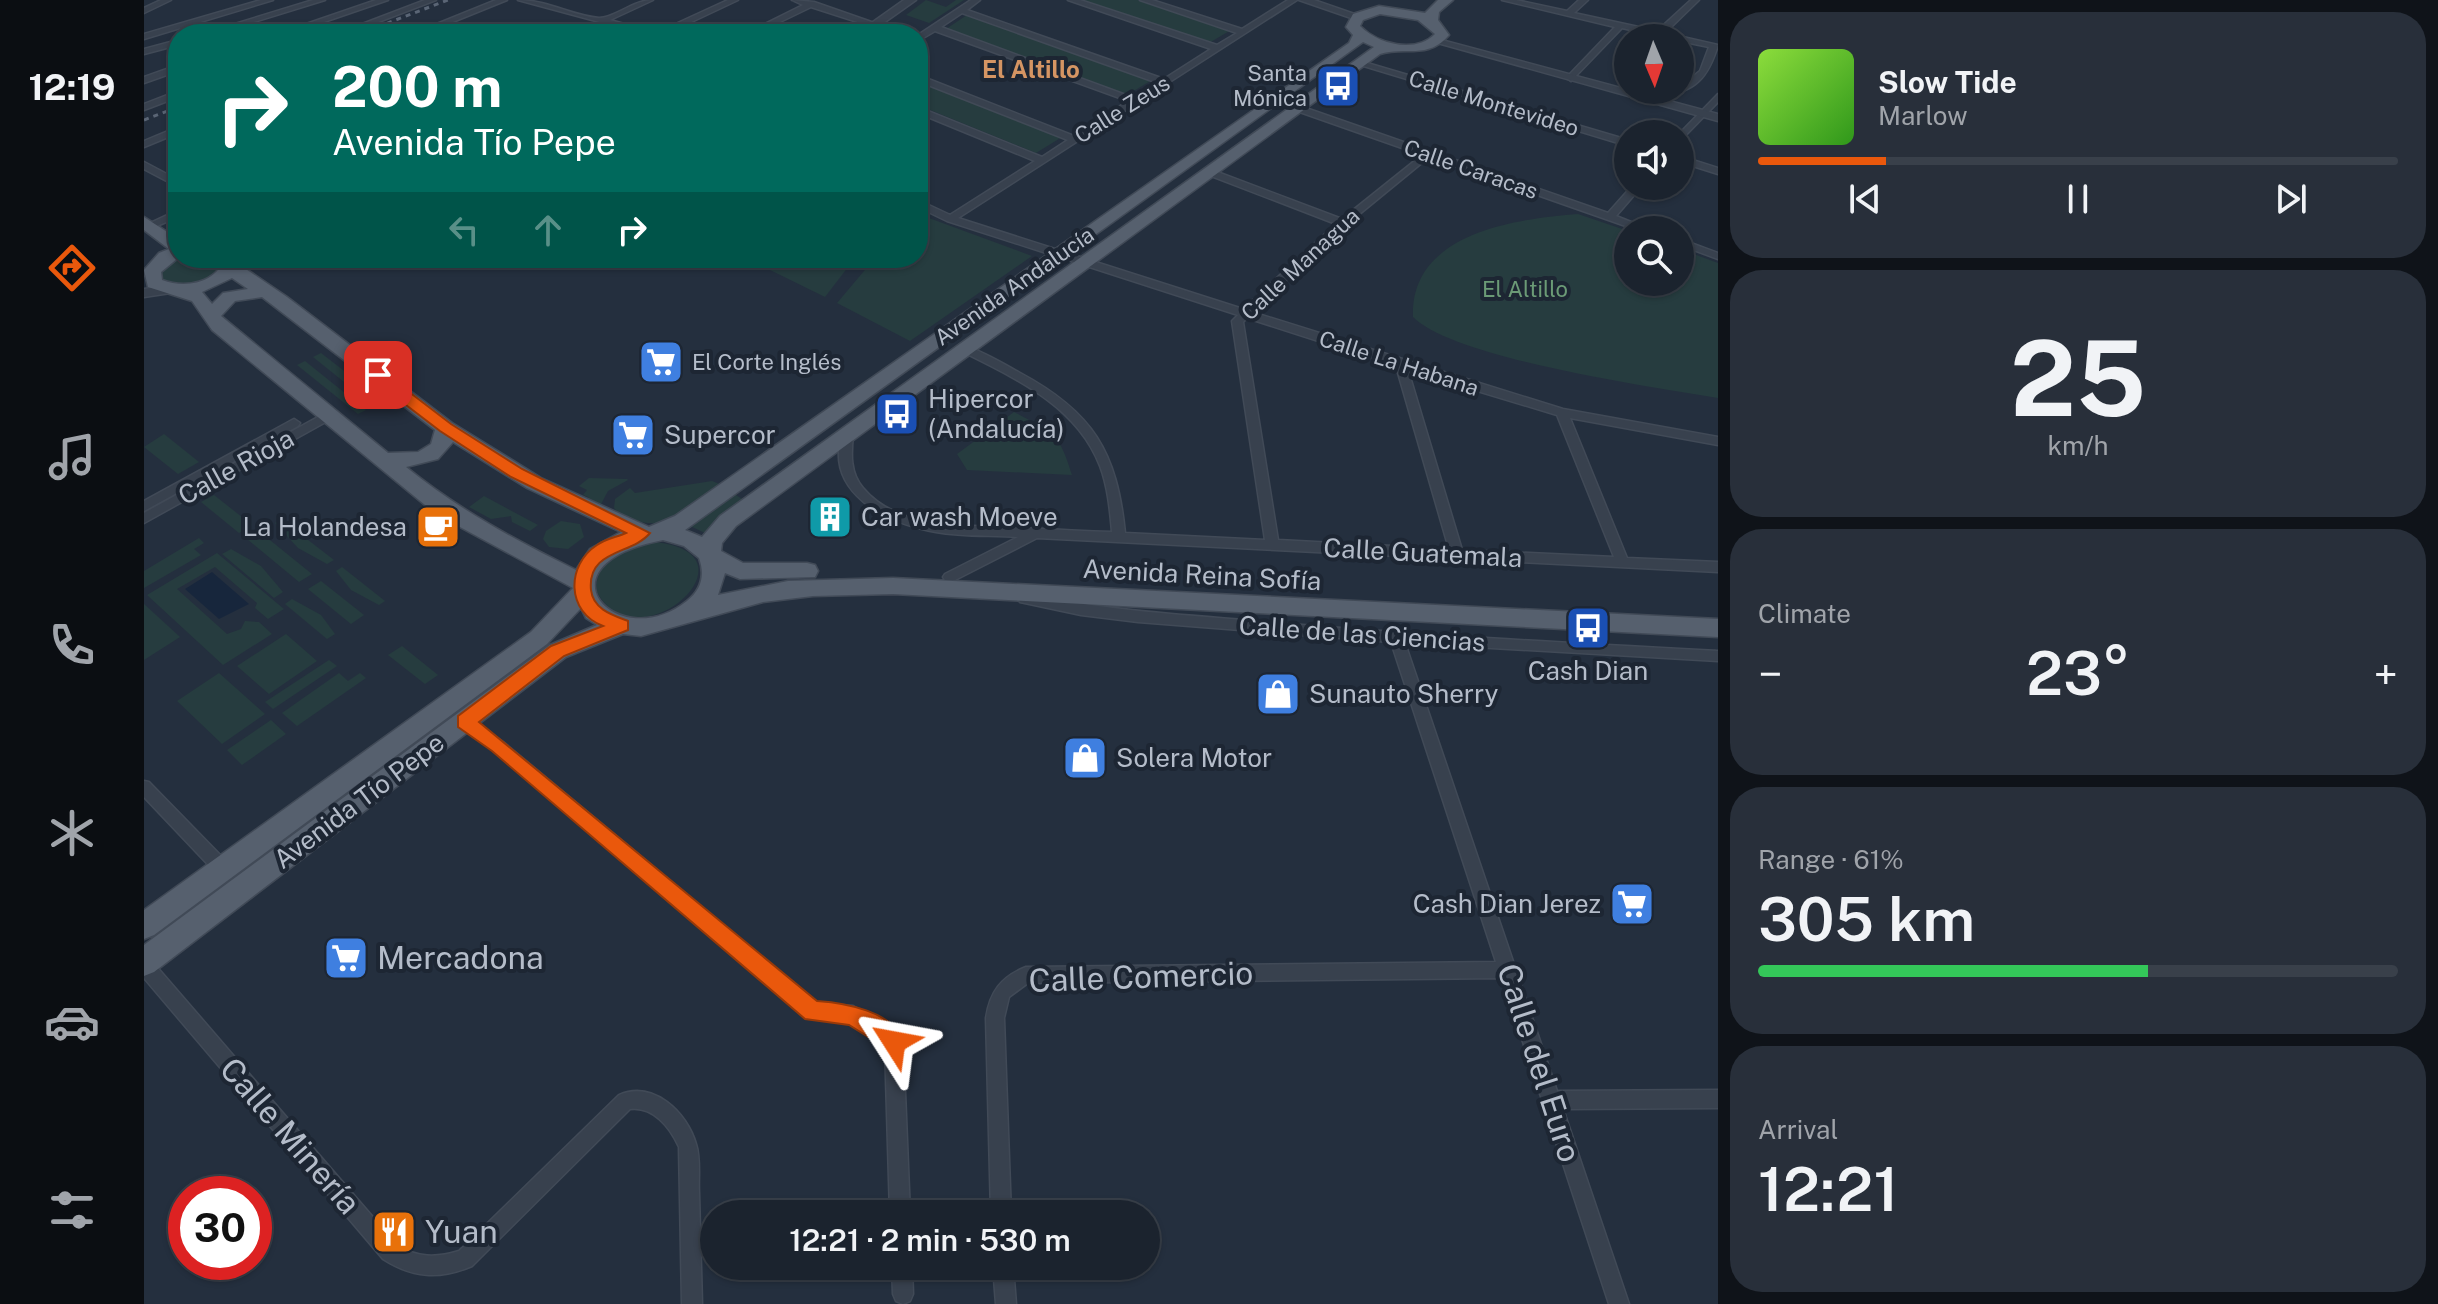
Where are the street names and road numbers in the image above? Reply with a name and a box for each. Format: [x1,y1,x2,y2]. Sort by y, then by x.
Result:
street label: Calle Montevideo [1406,65,1582,141]
street label: Calle Zeus [1070,70,1174,148]
street label: Calle Caracas [1401,134,1541,204]
street label: Calle Managua [1236,203,1364,325]
street label: Avenida Andalucía [929,221,1099,351]
street label: Calle La Habana [1316,325,1482,401]
street label: Calle Rioja [173,422,299,511]
street label: Calle Guatemala [1323,532,1523,573]
street label: Avenida Reina Sofía [1082,553,1322,596]
street label: Calle de las Ciencias [1238,609,1486,658]
street label: Avenida Tío Pepe [267,727,450,875]
street label: Calle Comercio [1028,954,1254,999]
street label: Calle del Euro [1490,959,1589,1167]
street label: Calle Minería [213,1050,368,1221]

